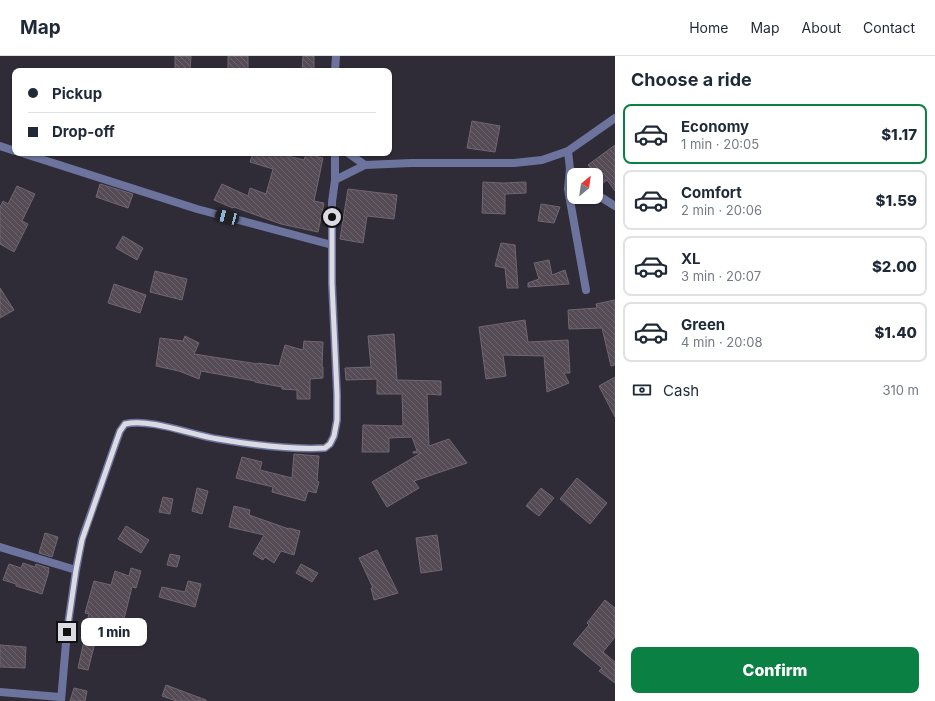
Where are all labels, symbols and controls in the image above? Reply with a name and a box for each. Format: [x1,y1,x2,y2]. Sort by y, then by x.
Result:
text: Map [20,16,61,39]
text: Home [689,19,728,36]
text: Map [750,19,780,36]
text: About [802,19,841,36]
text: Contact [863,19,915,36]
text: Choose a ride [631,69,752,90]
text: Pickup [52,84,102,103]
icon: car [633,116,669,152]
text: Economy [681,117,749,136]
text: Drop-off [52,122,115,141]
text: $1.17 [881,125,917,144]
text: 1 min · 20:05 [681,136,759,152]
north arrow [567,168,603,204]
map controls [567,168,603,204]
icon: car [633,182,669,218]
text: Comfort [681,183,742,202]
text: $1.59 [876,191,917,210]
text: 2 min · 20:06 [681,202,762,218]
car [214,208,240,226]
route start [323,208,341,226]
icon: car [633,248,669,284]
text: XL [681,249,701,268]
text: $2.00 [872,257,917,276]
text: 3 min · 20:07 [681,268,761,284]
icon: car [633,314,669,350]
text: Green [681,315,725,334]
text: $1.40 [874,323,917,342]
text: 4 min · 20:08 [681,334,762,350]
icon: cash [631,379,653,401]
text: Cash [663,381,699,400]
text: 310 m [882,382,919,398]
callout: 1 min [81,618,147,646]
route end [58,623,76,641]
text: 1 min [98,624,130,640]
button: Confirm [631,647,919,693]

